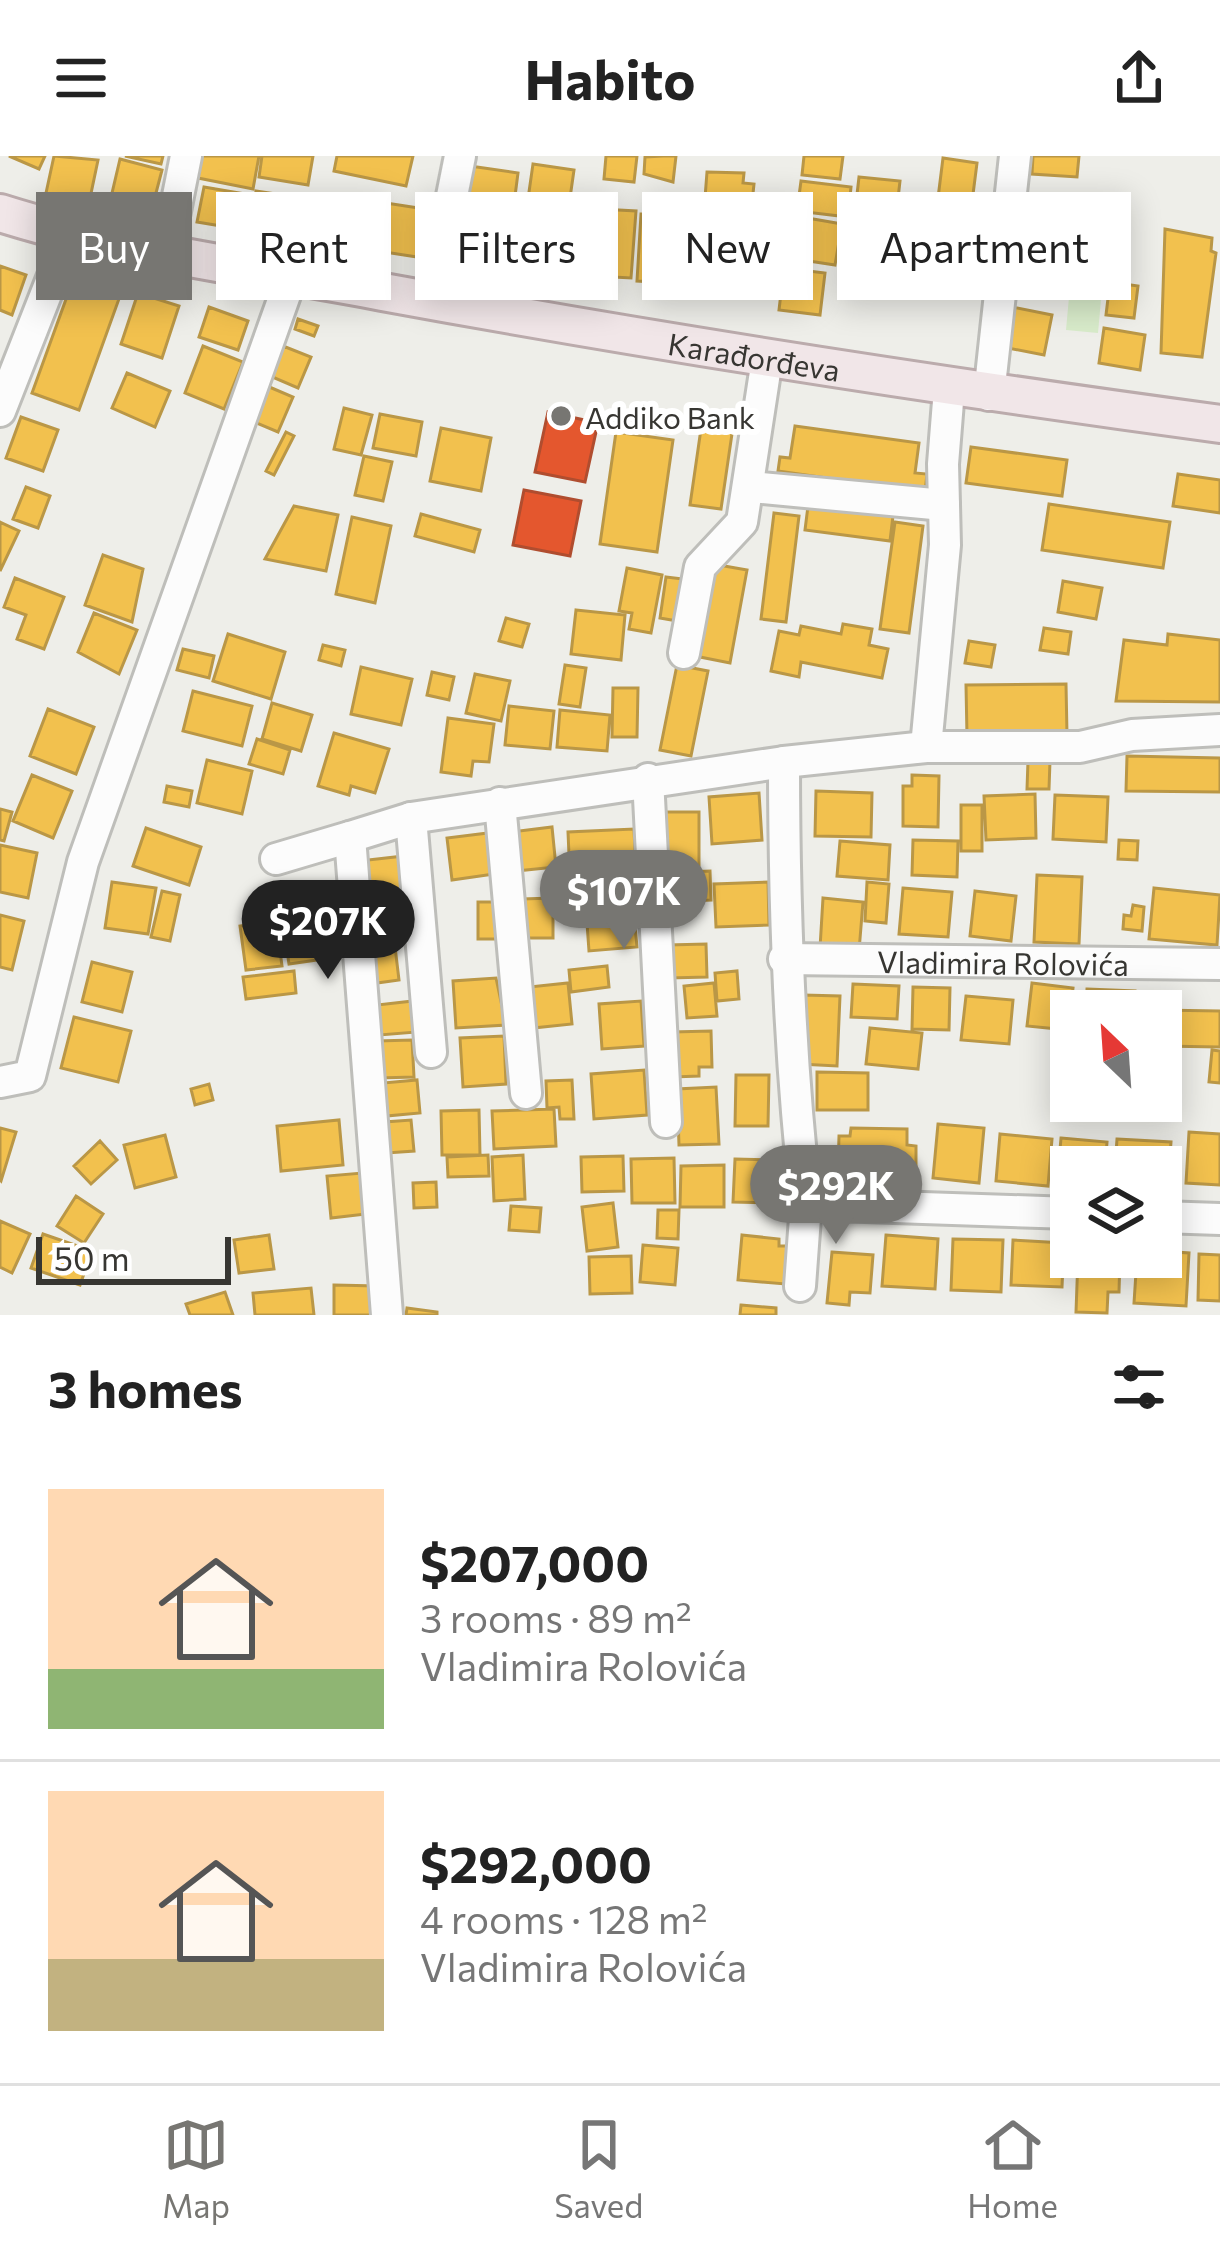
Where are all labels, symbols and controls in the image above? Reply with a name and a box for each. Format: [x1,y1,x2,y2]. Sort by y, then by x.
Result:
icon: menu [48,45,114,111]
text: Habito [525,45,695,111]
icon: share [1106,45,1172,111]
chip: Buy [36,192,192,300]
chip: Rent [216,192,391,300]
chip: Filters [415,192,618,300]
chip: New [642,192,813,300]
chip: Apartment [837,192,1131,300]
street label: Karađorđeva [666,323,843,387]
place label: Addiko Bank [585,398,755,435]
marker: Addiko Bank [548,403,574,429]
pin: $107K [540,850,708,952]
text: $107K [567,865,681,913]
pin: $207K [244,880,412,982]
text: $207K [269,895,387,943]
street label: Vladimira Rolovića [877,942,1129,981]
north arrow [1050,990,1182,1122]
map controls [1050,990,1182,1278]
pin: $292K [752,1145,920,1247]
button: layers [1050,1146,1182,1278]
text: $292K [777,1160,895,1208]
scale bar [36,1231,231,1284]
text: 50 m [54,1237,130,1278]
icon: filters [1106,1354,1172,1420]
text: 3 homes [48,1356,243,1419]
text: $207,000 [420,1530,649,1593]
icon: home [144,1537,288,1681]
text: 3 rooms · 89 m² [420,1593,692,1641]
text: Vladimira Rolovića [420,1641,747,1689]
text: $292,000 [420,1831,652,1894]
icon: home [144,1839,288,1983]
text: 4 rooms · 128 m² [420,1894,707,1942]
text: Vladimira Rolovića [420,1942,747,1990]
tab: Map [162,2112,230,2225]
tab: Saved [554,2112,643,2225]
tab: Home [967,2112,1058,2225]

